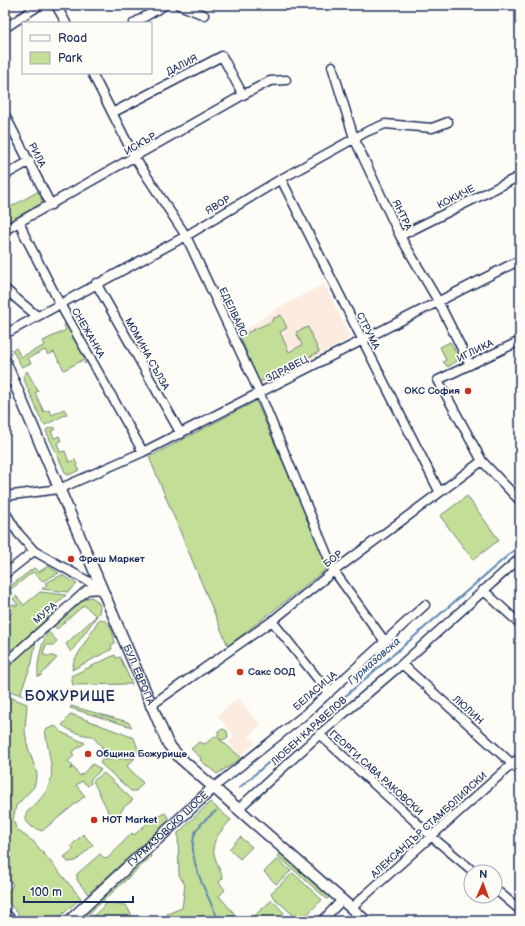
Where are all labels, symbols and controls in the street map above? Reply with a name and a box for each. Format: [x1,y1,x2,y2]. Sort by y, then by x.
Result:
legend [22,22,152,74]
text: Road [58,31,87,46]
text: Park [58,51,82,66]
street label: ДАЛИЯ [164,52,200,78]
street label: ИСКЪР [122,130,159,158]
street label: РИЛА [26,141,49,170]
street label: КОКИЧЕ [435,182,477,212]
street label: ЯВОР [203,193,233,217]
street label: ЯНТРА [389,198,415,233]
street label: ЕДЕЛВАЙС [216,285,250,339]
street label: СНЕЖАНКА [69,306,108,361]
street label: СТРУМА [354,311,383,352]
street label: МОМИНА СЪЛЗА [122,316,172,393]
street label: ИГЛИКА [455,337,496,365]
street label: ЗДРАВЕЦ [264,353,310,385]
place label: ОКС София [404,385,460,397]
marker: ОКС София [463,386,473,396]
street label: БОР [321,548,345,570]
place label: Фреш Маркет [79,553,145,565]
marker: Фреш Маркет [66,554,76,564]
street label: МУРА [31,599,60,627]
water label: Гурмазовска [345,634,403,687]
street label: БУЛ. ЕВРОПА [120,643,157,708]
place label: Сакс ООД [248,666,295,678]
marker: Сакс ООД [235,667,245,677]
street label: БЕЛАСИЦА [291,668,340,713]
district label: БОЖУРИЩЕ [24,688,116,705]
street label: ЛЮЛИН [449,692,486,727]
street label: ЛЮБЕН КАРАВЕЛОВ [268,694,350,769]
street label: ГЕОРГИ САВА РАКОВСКИ [327,728,425,818]
place label: Община Божурище [96,748,188,760]
marker: Община Божурище [83,749,93,759]
street label: АЛЕКСАНДЪР СТАМБОЛИЙСКИ [368,770,490,881]
street label: ГУРМАЗОВСКО ШОСЕ [125,789,211,870]
place label: HOT Market [102,814,158,826]
marker: HOT Market [89,815,99,825]
north arrow [463,864,503,904]
text: N [479,868,488,881]
scale bar [24,878,133,904]
text: 100 m [30,885,62,900]

